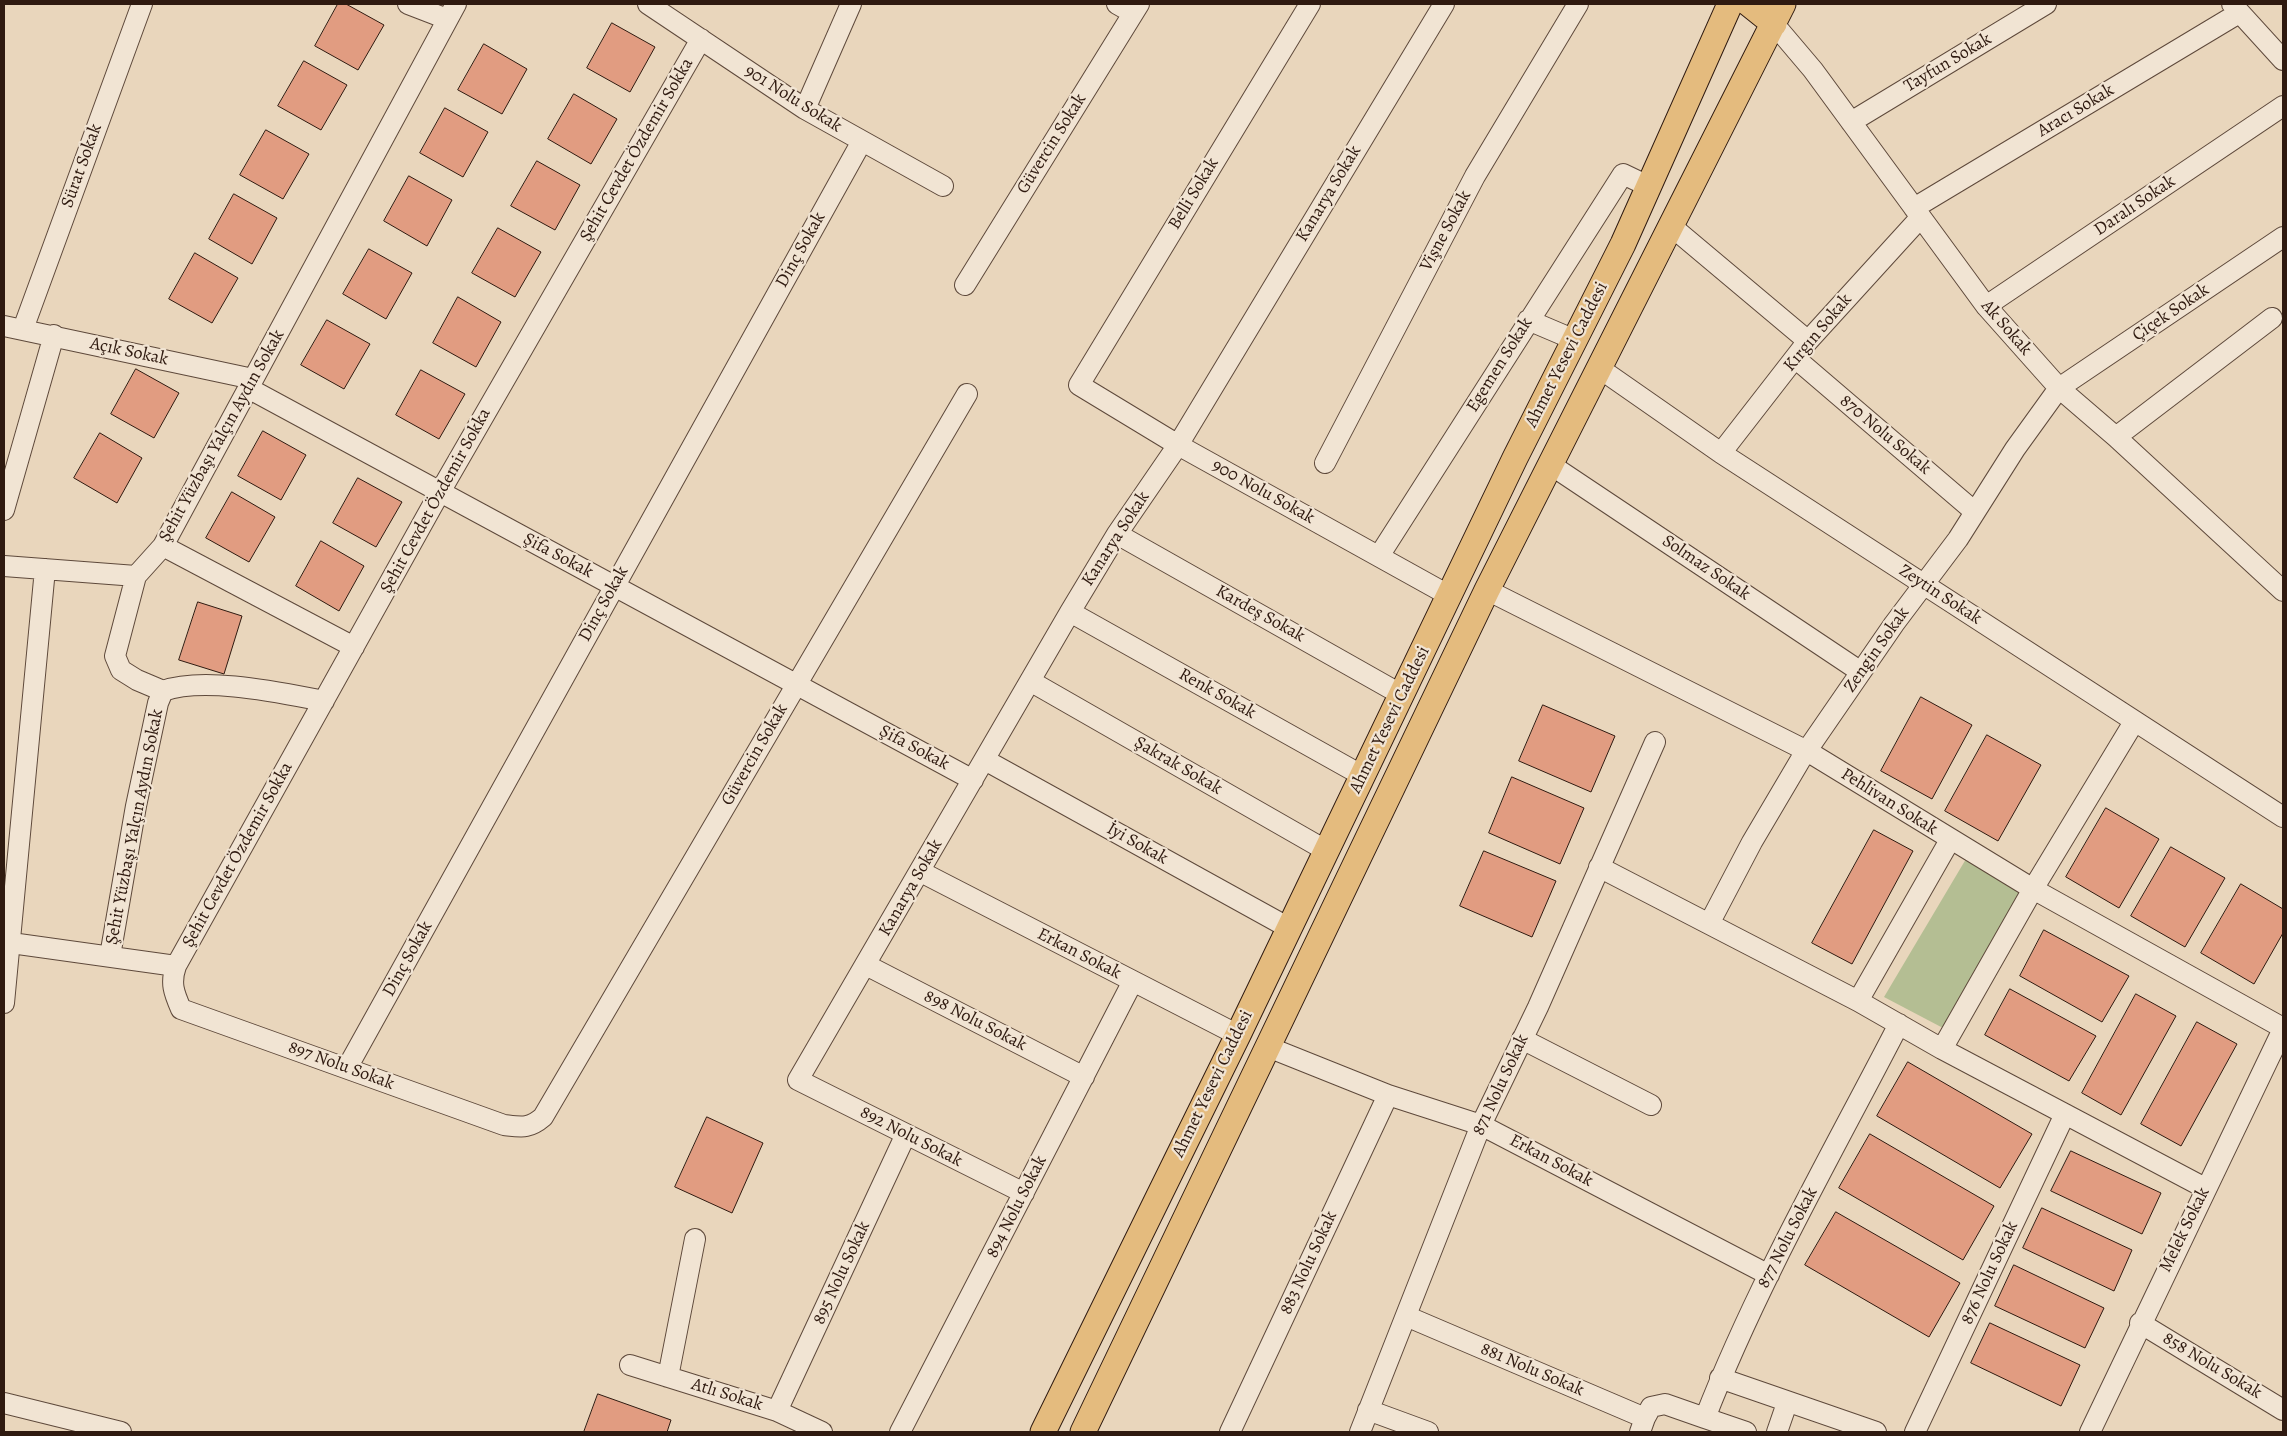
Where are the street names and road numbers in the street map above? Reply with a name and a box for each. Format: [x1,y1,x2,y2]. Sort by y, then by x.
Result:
street label: Tayfun Sokak [1900,28,1996,98]
street label: Şehit Cevdet Özdemir Sokka [576,54,698,246]
street label: 901 Nolu Sokak [740,60,846,138]
street label: Aracı Sokak [2034,80,2118,142]
street label: Güvercin Sokak [1013,90,1091,198]
street label: Sürat Sokak [57,121,107,211]
street label: Kanarya Sokak [1292,142,1366,246]
street label: Belli Sokak [1164,154,1224,234]
street label: Daralı Sokak [2090,171,2180,241]
street label: Vişne Sokak [1416,187,1476,275]
street label: Dinç Sokak [771,209,831,291]
street label: Ahmet Yesevi Caddesi [1521,279,1613,431]
street label: Çiçek Sokak [2128,279,2214,347]
street label: Kırgın Sokak [1779,290,1857,376]
street label: Ak Sokak [1976,296,2036,360]
street label: Egemen Sokak [1462,314,1538,416]
street label: Şehit Yüzbaşı Yalçın Aydın Sokak [154,326,290,546]
street label: Açık Sokak [88,333,170,371]
street label: 870 Nolu Sokak [1835,390,1935,480]
street label: Şehit Cevdet Özdemir Sokka [376,405,496,597]
street label: 900 Nolu Sokak [1208,455,1318,529]
street label: Kanarya Sokak [1077,488,1155,590]
street label: Şifa Sokak [519,529,597,583]
street label: Solmaz Sokak [1658,531,1754,605]
street label: Zeytin Sokak [1895,560,1985,630]
street label: Dinç Sokak [574,563,634,645]
street label: Kardeş Sokak [1212,581,1308,647]
street label: Zengin Sokak [1840,603,1914,697]
street label: Ahmet Yesevi Caddesi [1345,643,1435,797]
street label: Renk Sokak [1175,664,1259,724]
street label: Güvercin Sokak [717,700,793,810]
street label: Şehit Yüzbaşı Yalçın Aydın Sokak [102,707,168,947]
street label: Şifa Sokak [875,721,953,775]
street label: Şakrak Sokak [1130,732,1226,800]
street label: Şehit Cevdet Özdemir Sokka [178,759,298,951]
street label: Pehlivan Sokak [1837,764,1941,840]
street label: İyi Sokak [1103,818,1171,870]
street label: Kanarya Sokak [874,836,948,940]
street label: Dinç Sokak [378,918,438,1000]
street label: Erkan Sokak [1033,924,1125,984]
street label: 898 Nolu Sokak [920,986,1030,1056]
street label: Ahmet Yesevi Caddesi [1168,1007,1258,1161]
street label: 871 Nolu Sokak [1468,1031,1534,1139]
street label: 897 Nolu Sokak [285,1037,397,1095]
street label: 892 Nolu Sokak [856,1102,966,1172]
street label: Erkan Sokak [1506,1130,1596,1192]
street label: 894 Nolu Sokak [982,1152,1052,1262]
street label: 877 Nolu Sokak [1753,1184,1823,1292]
street label: Melek Sokak [2155,1184,2215,1276]
street label: 883 Nolu Sokak [1276,1208,1342,1318]
street label: 895 Nolu Sokak [809,1218,875,1328]
street label: 876 Nolu Sokak [1957,1218,2023,1328]
street label: 858 Nolu Sokak [2158,1328,2266,1404]
street label: 881 Nolu Sokak [1477,1338,1587,1402]
street label: Atlı Sokak [689,1374,765,1416]

